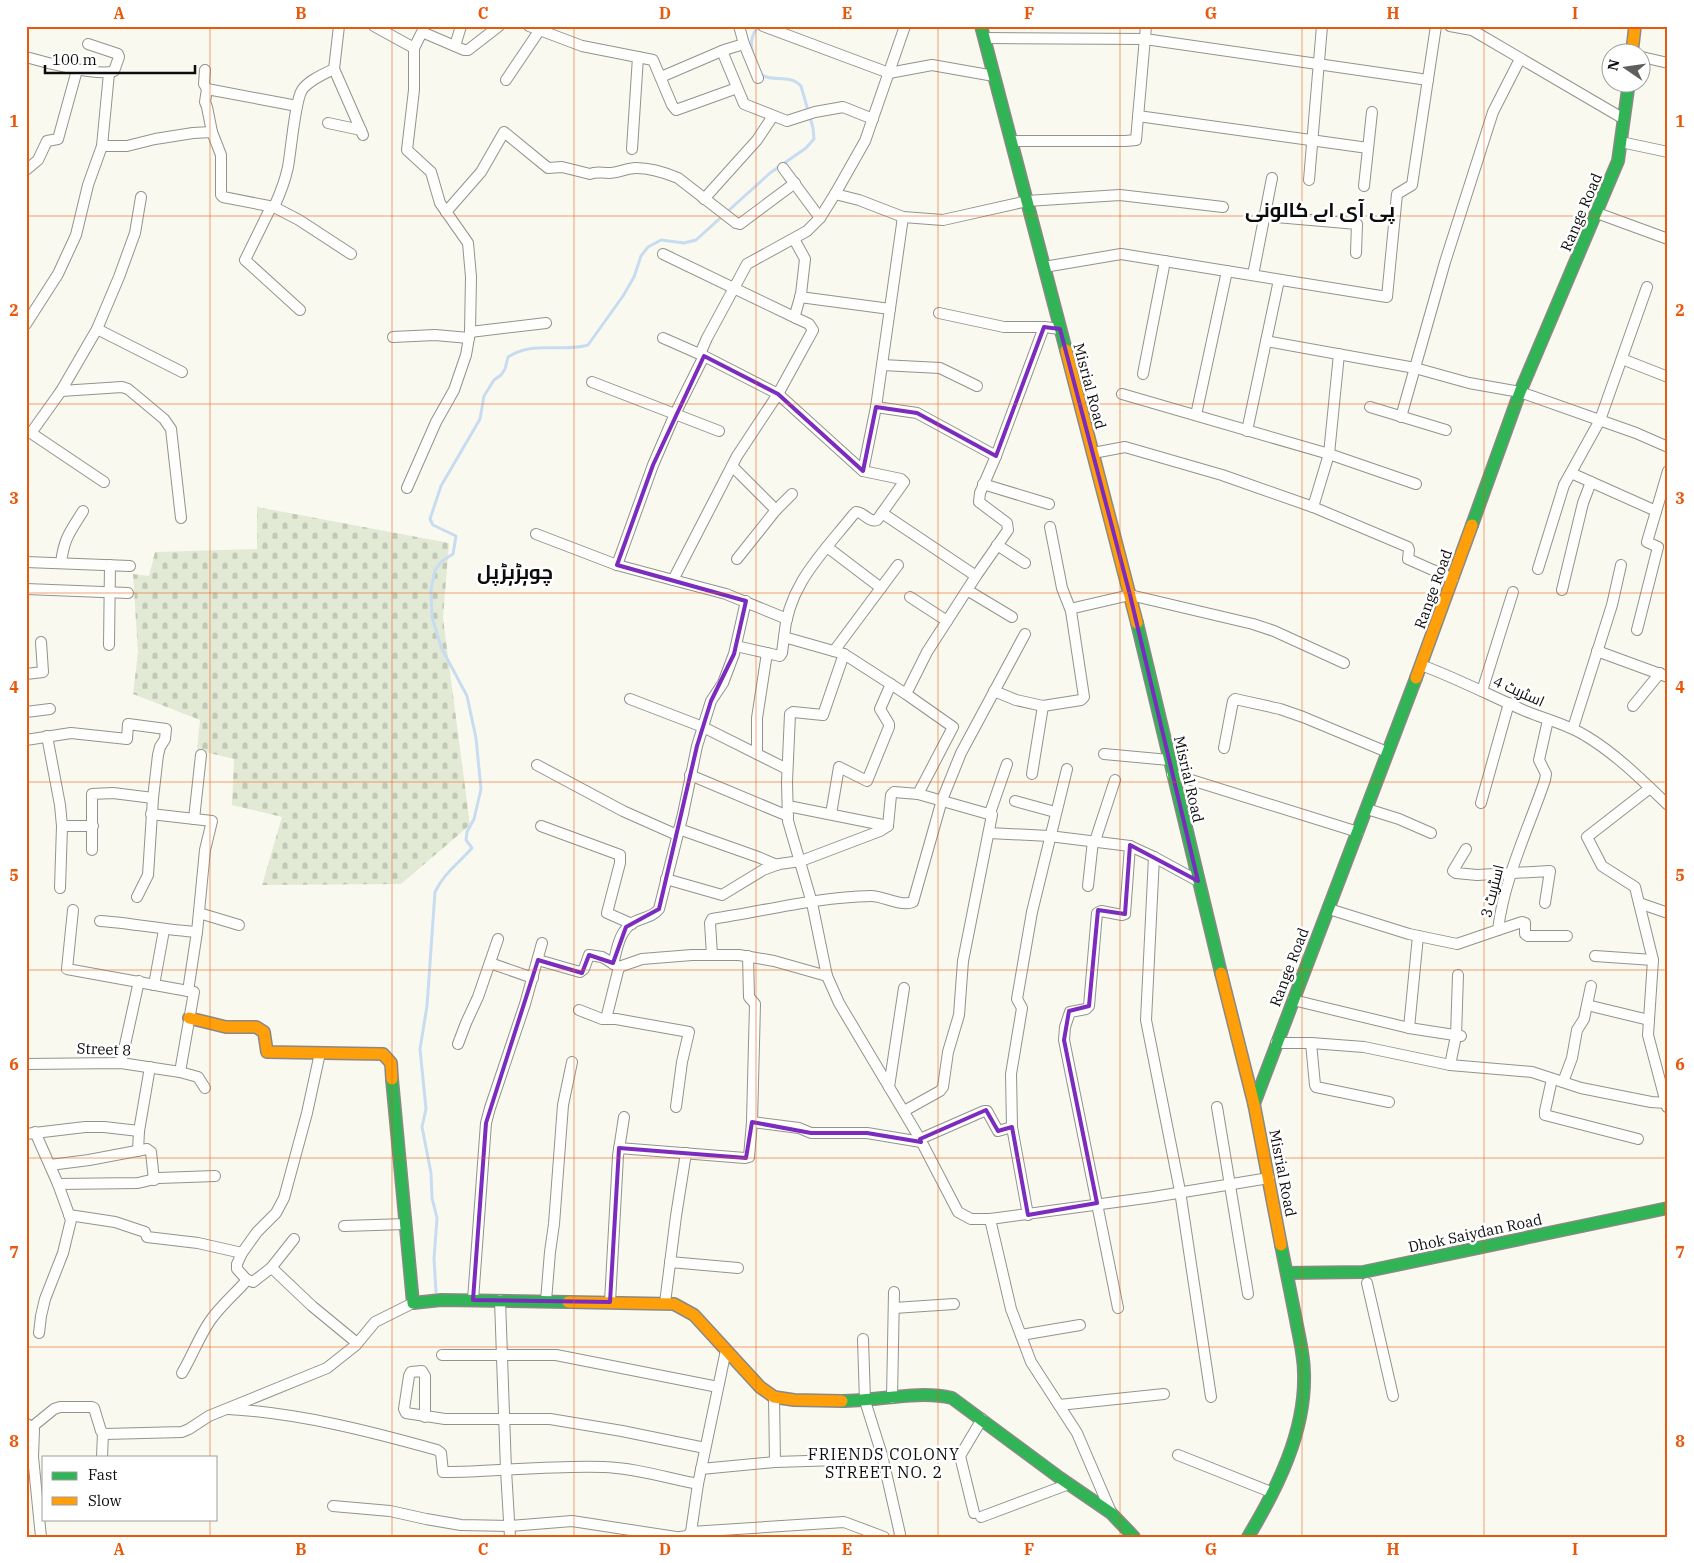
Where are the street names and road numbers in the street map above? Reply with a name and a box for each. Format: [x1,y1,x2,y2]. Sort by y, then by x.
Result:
street label: Range Road [1556,170,1606,254]
street label: Misrial Road [1069,341,1111,431]
street label: Range Road [1410,547,1456,631]
street label: اسٹریٹ 4 [1490,671,1548,711]
street label: Misrial Road [1170,734,1208,824]
street label: اسٹریٹ 3 [1476,862,1508,920]
street label: Range Road [1265,925,1313,1009]
street label: Street 8 [76,1039,132,1059]
street label: Misrial Road [1265,1128,1301,1218]
street label: Dhok Saiydan Road [1406,1210,1544,1256]

